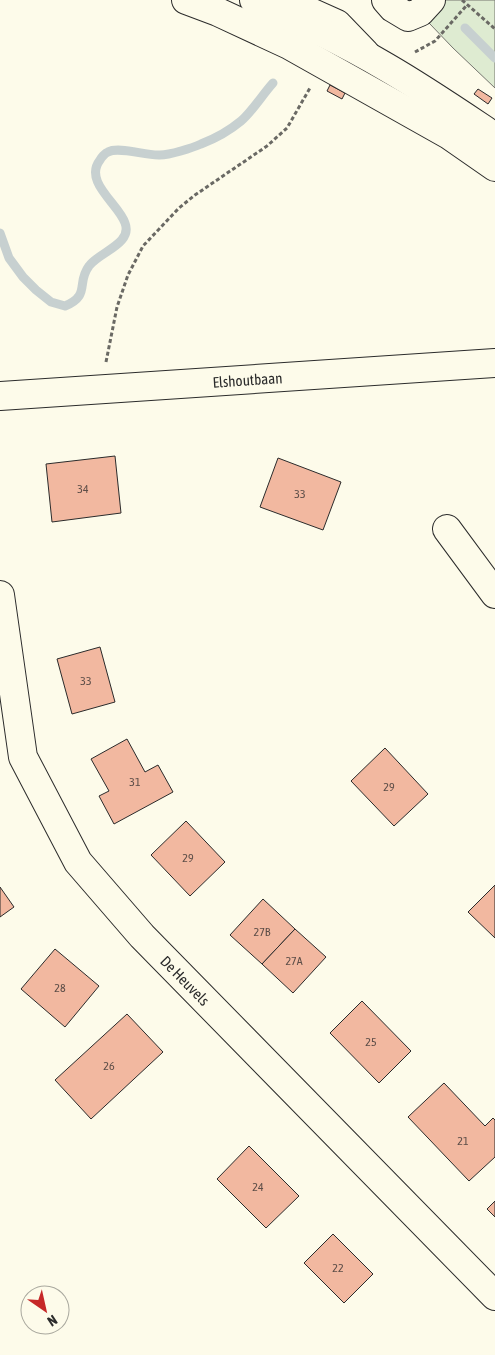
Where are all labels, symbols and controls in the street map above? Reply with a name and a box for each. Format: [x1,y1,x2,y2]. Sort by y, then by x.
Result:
street label: Elshoutbaan [212,369,283,390]
house number: 34 [77,482,89,496]
house number: 33 [294,487,306,501]
house number: 33 [80,674,92,688]
house number: 31 [129,775,141,789]
house number: 29 [383,780,395,794]
house number: 29 [182,851,194,865]
house number: 27B [254,925,271,939]
street label: De Heuvels [158,952,213,1008]
house number: 27A [285,954,303,968]
house number: 28 [54,981,66,995]
house number: 25 [365,1035,377,1049]
house number: 26 [103,1059,115,1073]
house number: 21 [457,1134,469,1148]
house number: 24 [252,1180,264,1194]
house number: 22 [332,1261,344,1275]
north arrow [20,1285,70,1335]
text: N [44,1312,60,1330]

